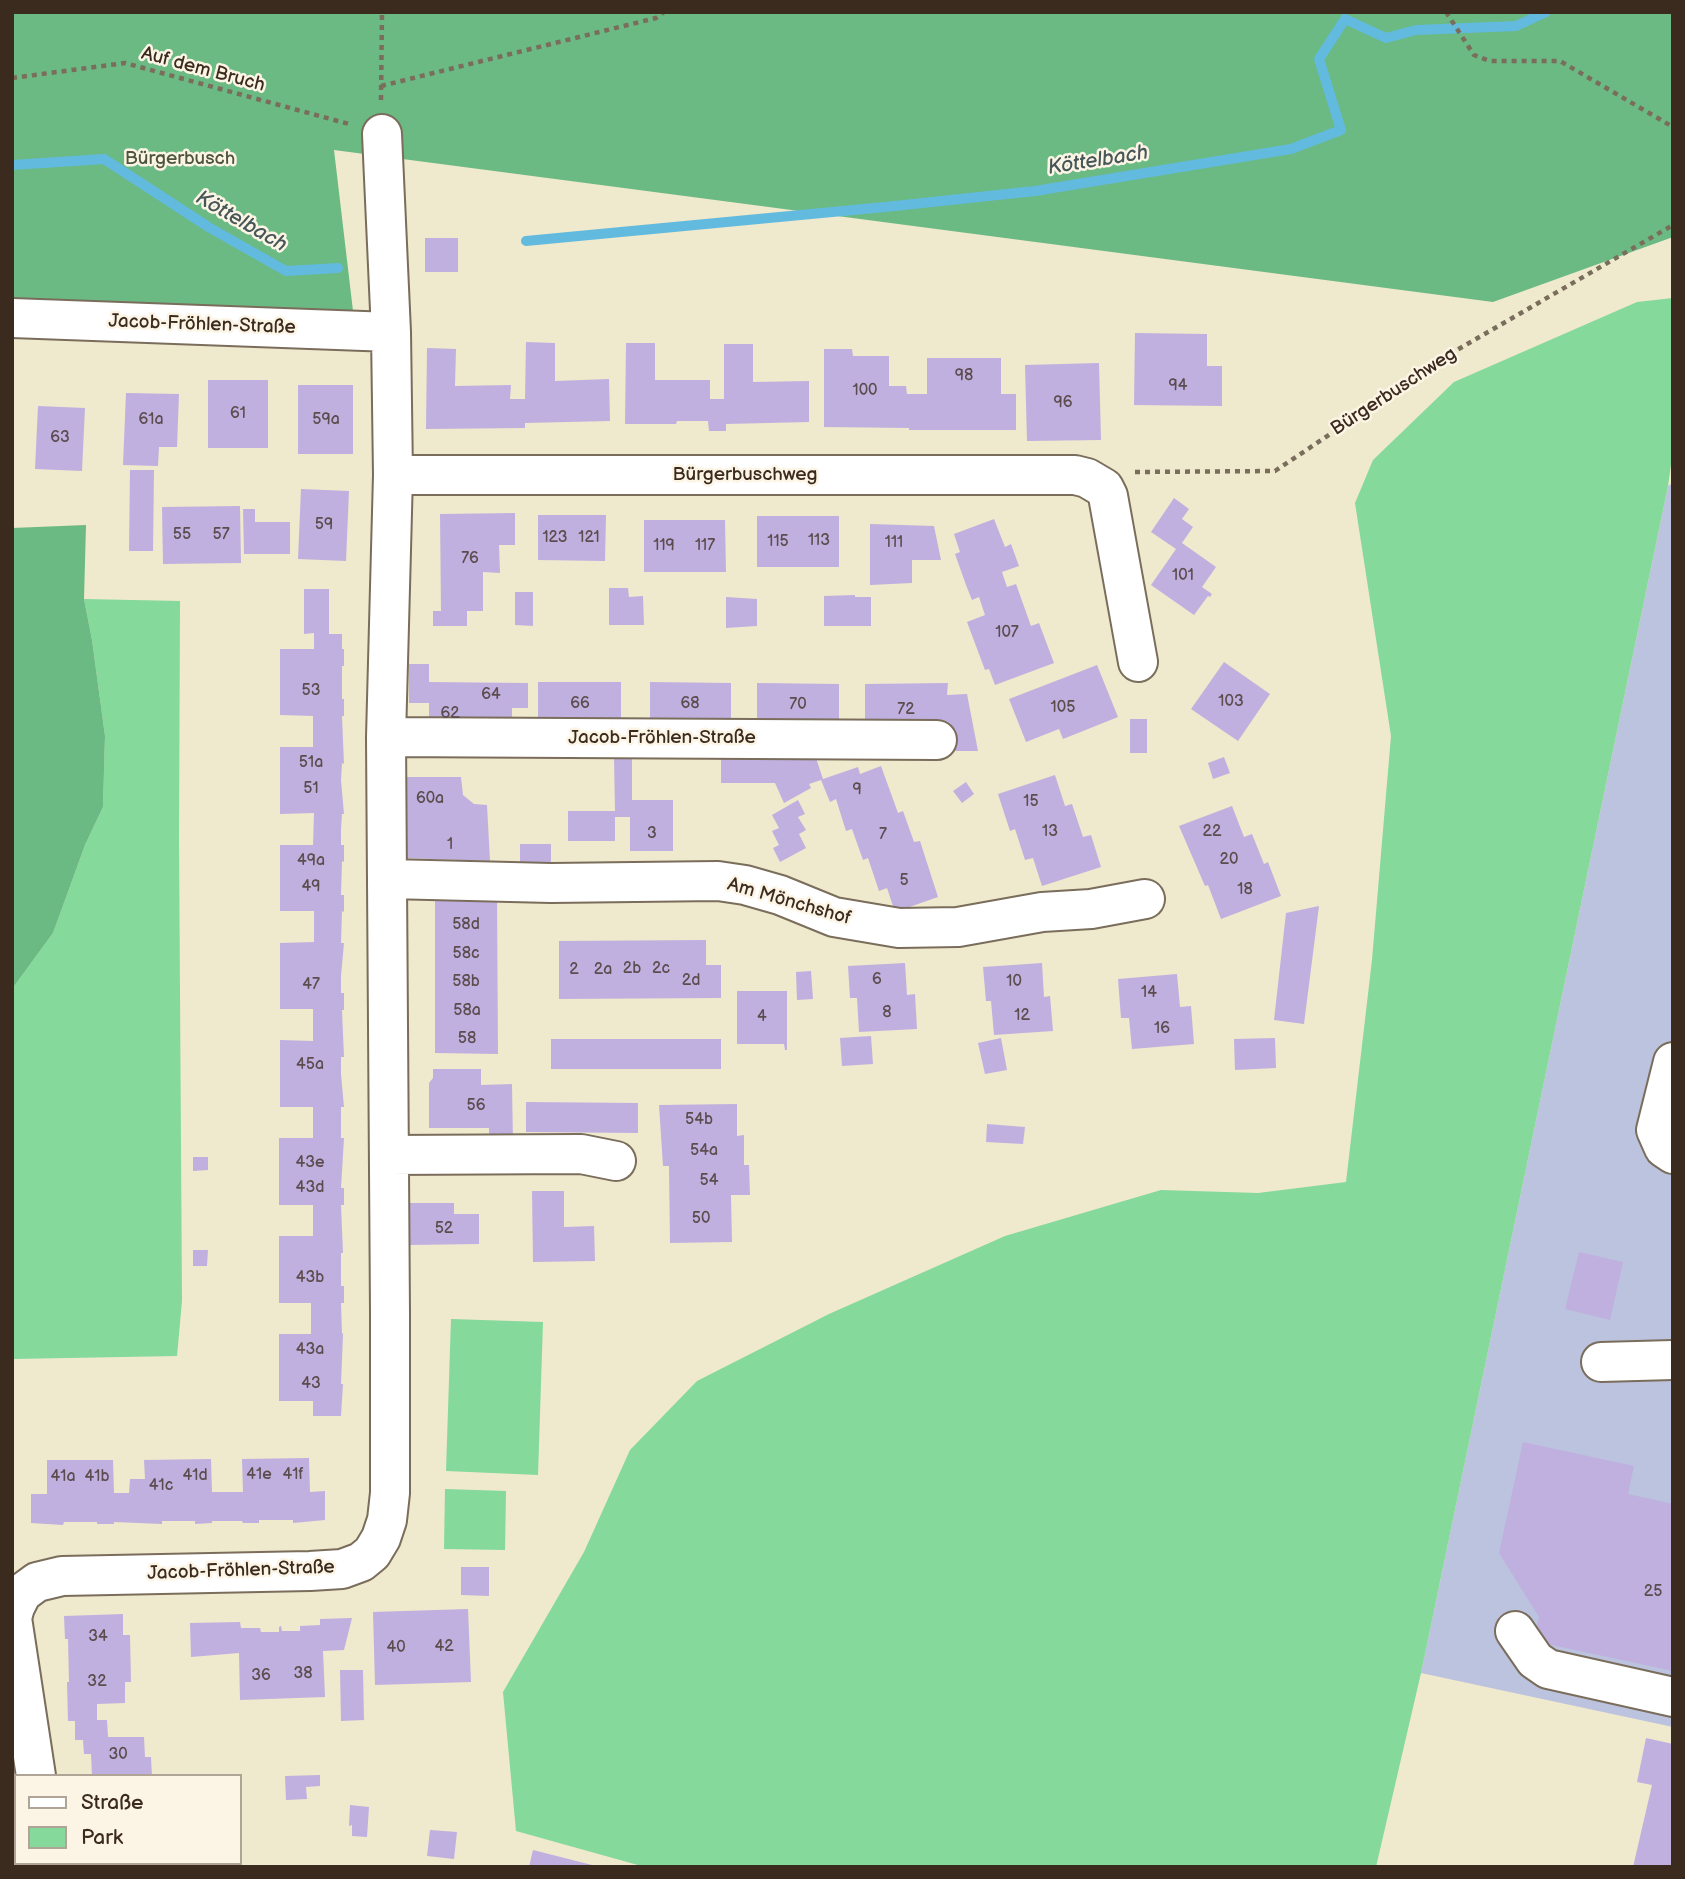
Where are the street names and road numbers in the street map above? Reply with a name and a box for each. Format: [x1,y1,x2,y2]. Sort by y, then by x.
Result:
street label: Auf dem Bruch [139,43,267,97]
street label: Jacob-Fröhlen-Straße [108,310,296,340]
street label: Bürgerbuschweg [1327,343,1461,441]
street label: Bürgerbuschweg [672,464,818,486]
street label: Jacob-Fröhlen-Straße [568,727,756,749]
street label: Am Mönchshof [725,873,853,931]
street label: Jacob-Fröhlen-Straße [147,1556,335,1586]

